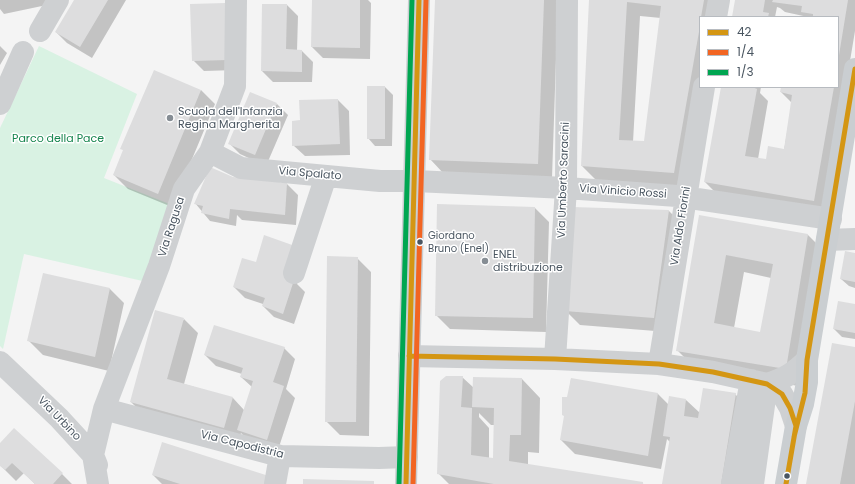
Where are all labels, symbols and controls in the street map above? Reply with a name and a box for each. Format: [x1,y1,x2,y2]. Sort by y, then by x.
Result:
legend [699,16,839,88]
text: 42 [737,23,751,40]
text: 1/4 [737,43,754,60]
text: 1/3 [737,63,754,80]
place label: Scuola dell'Infanzia Regina Margherita [178,105,283,131]
marker: Scuola dell'Infanzia Regina Margherita [165,113,175,123]
street label: Via Umberto Saracini [555,122,573,238]
park label: Parco della Pace [12,132,104,146]
street label: Via Spalato [278,165,342,183]
street label: Via Vinicio Rossi [579,182,667,202]
street label: Via Aldo Fiorini [668,186,694,266]
street label: Via Ragusa [156,195,188,259]
place label: Giordano Bruno (Enel) [428,230,489,254]
marker: Giordano Bruno (Enel) [415,237,425,247]
place label: ENEL distribuzione [493,248,563,274]
marker: ENEL distribuzione [480,256,490,266]
street label: Via Urbino [35,394,83,444]
street label: Via Capodistria [199,428,285,462]
unlabelled marker [782,471,792,481]

